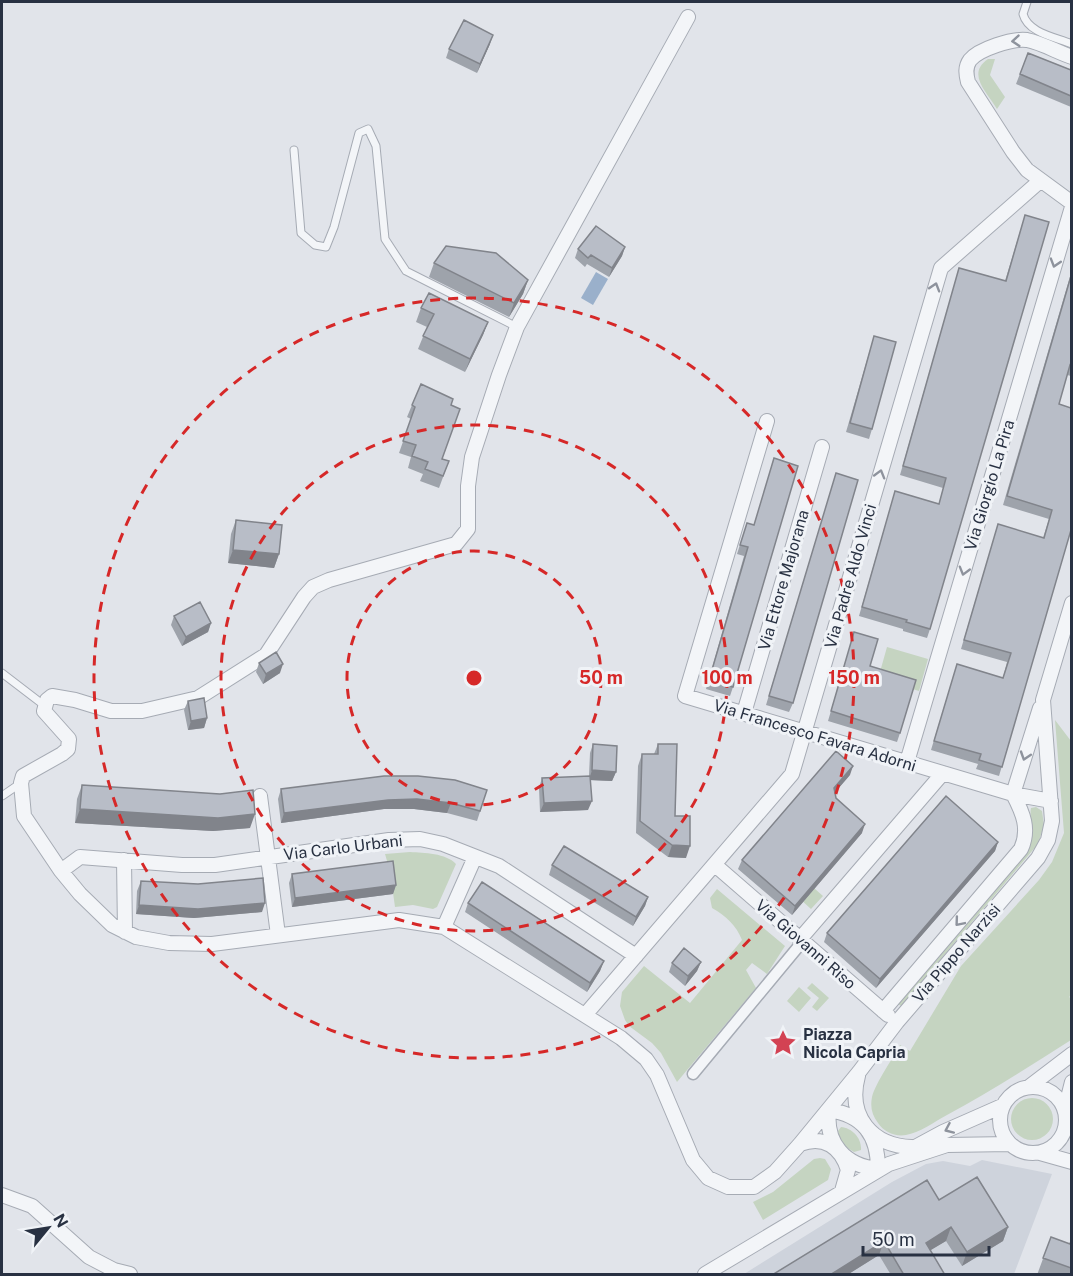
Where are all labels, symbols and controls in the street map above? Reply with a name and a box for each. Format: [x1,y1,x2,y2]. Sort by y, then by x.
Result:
one-way arrow [1012,34,1021,47]
one-way arrow [1050,257,1062,268]
one-way arrow [928,282,940,293]
street label: Via Giorgio La Pira [961,417,1018,553]
one-way arrow [873,469,885,480]
street label: Via Padre Aldo Vinci [821,502,880,651]
street label: Via Ettore Majorana [754,508,813,653]
one-way arrow [959,565,971,576]
text: 50 m [579,667,623,688]
text: 100 m [701,667,753,688]
text: 150 m [828,667,880,688]
centre of rings [464,668,484,688]
street label: Via Francesco Favara Adorni [711,696,918,775]
one-way arrow [1020,750,1032,761]
street label: Via Carlo Urbani [283,831,404,864]
street label: Via Giovanni Riso [752,896,860,993]
street label: Via Pippo Narzisi [908,900,1004,1007]
one-way arrow [955,915,966,926]
place label: Piazza Nicola Capria [803,1025,906,1062]
place icon: Piazza Nicola Capria [768,1028,798,1058]
one-way arrow [944,1122,955,1134]
north arrow [18,1198,78,1258]
text: N [49,1211,72,1231]
scale bar [863,1219,989,1257]
text: 50 m [872,1229,915,1250]

